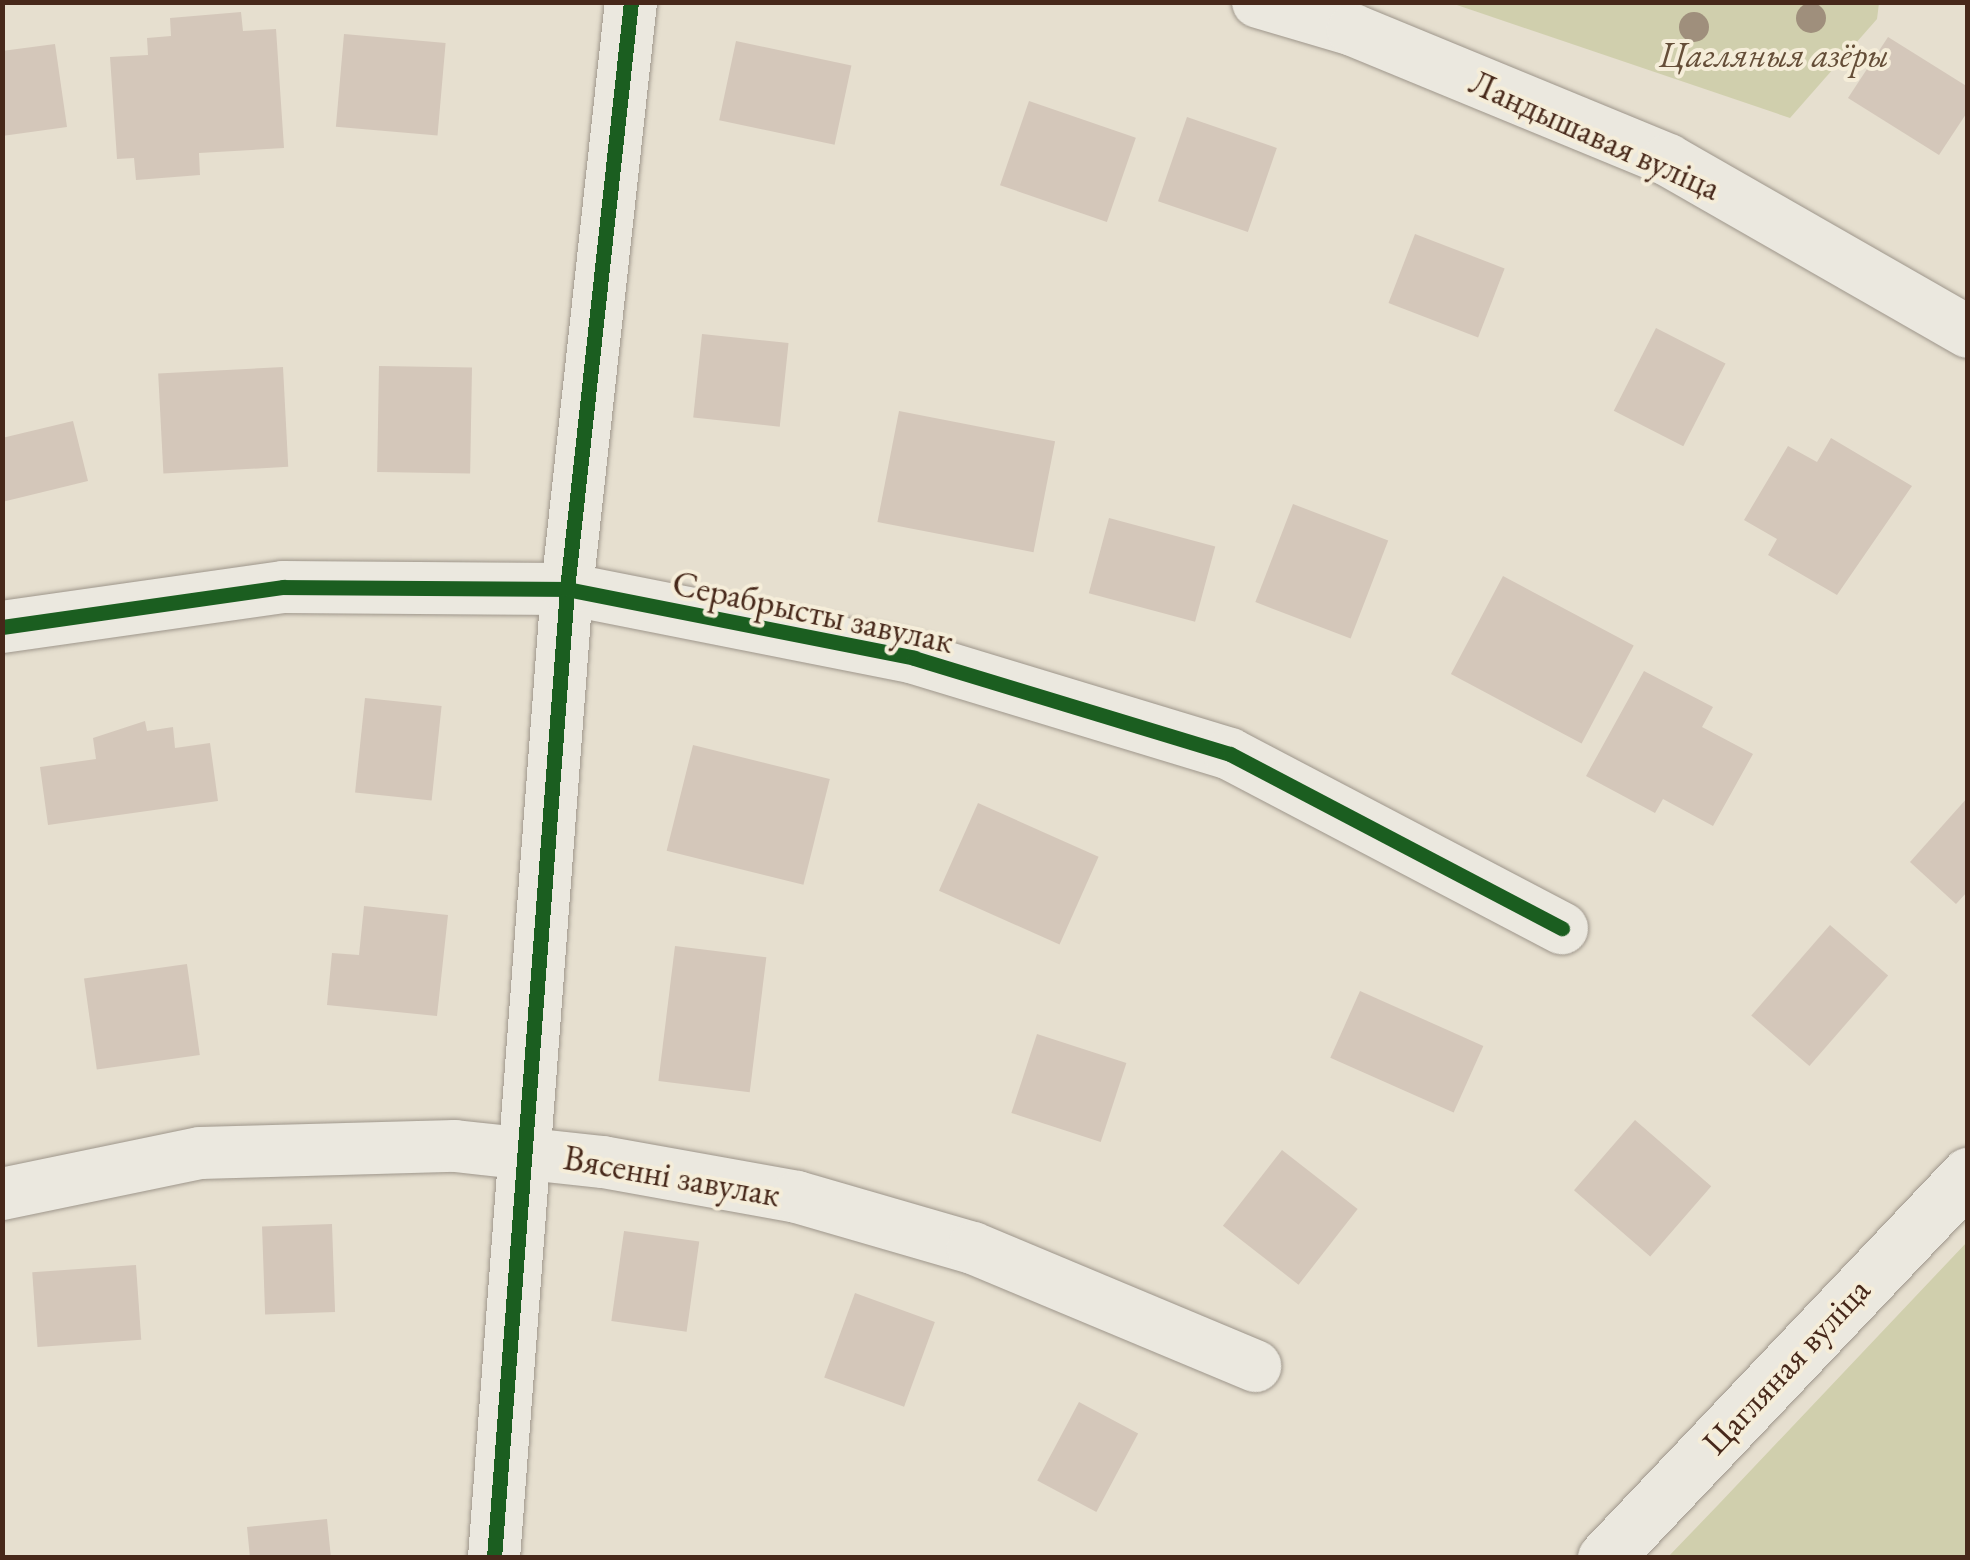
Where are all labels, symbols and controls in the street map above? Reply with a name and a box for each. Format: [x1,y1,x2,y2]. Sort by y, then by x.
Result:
park label: Цагляныя азёры [1659,34,1889,76]
street label: Ландышавая вуліца [1463,61,1727,209]
street label: Серабрысты завулак [669,562,957,662]
street label: Вясенні завулак [560,1136,784,1216]
street label: Цагляная вуліца [1693,1269,1879,1463]

